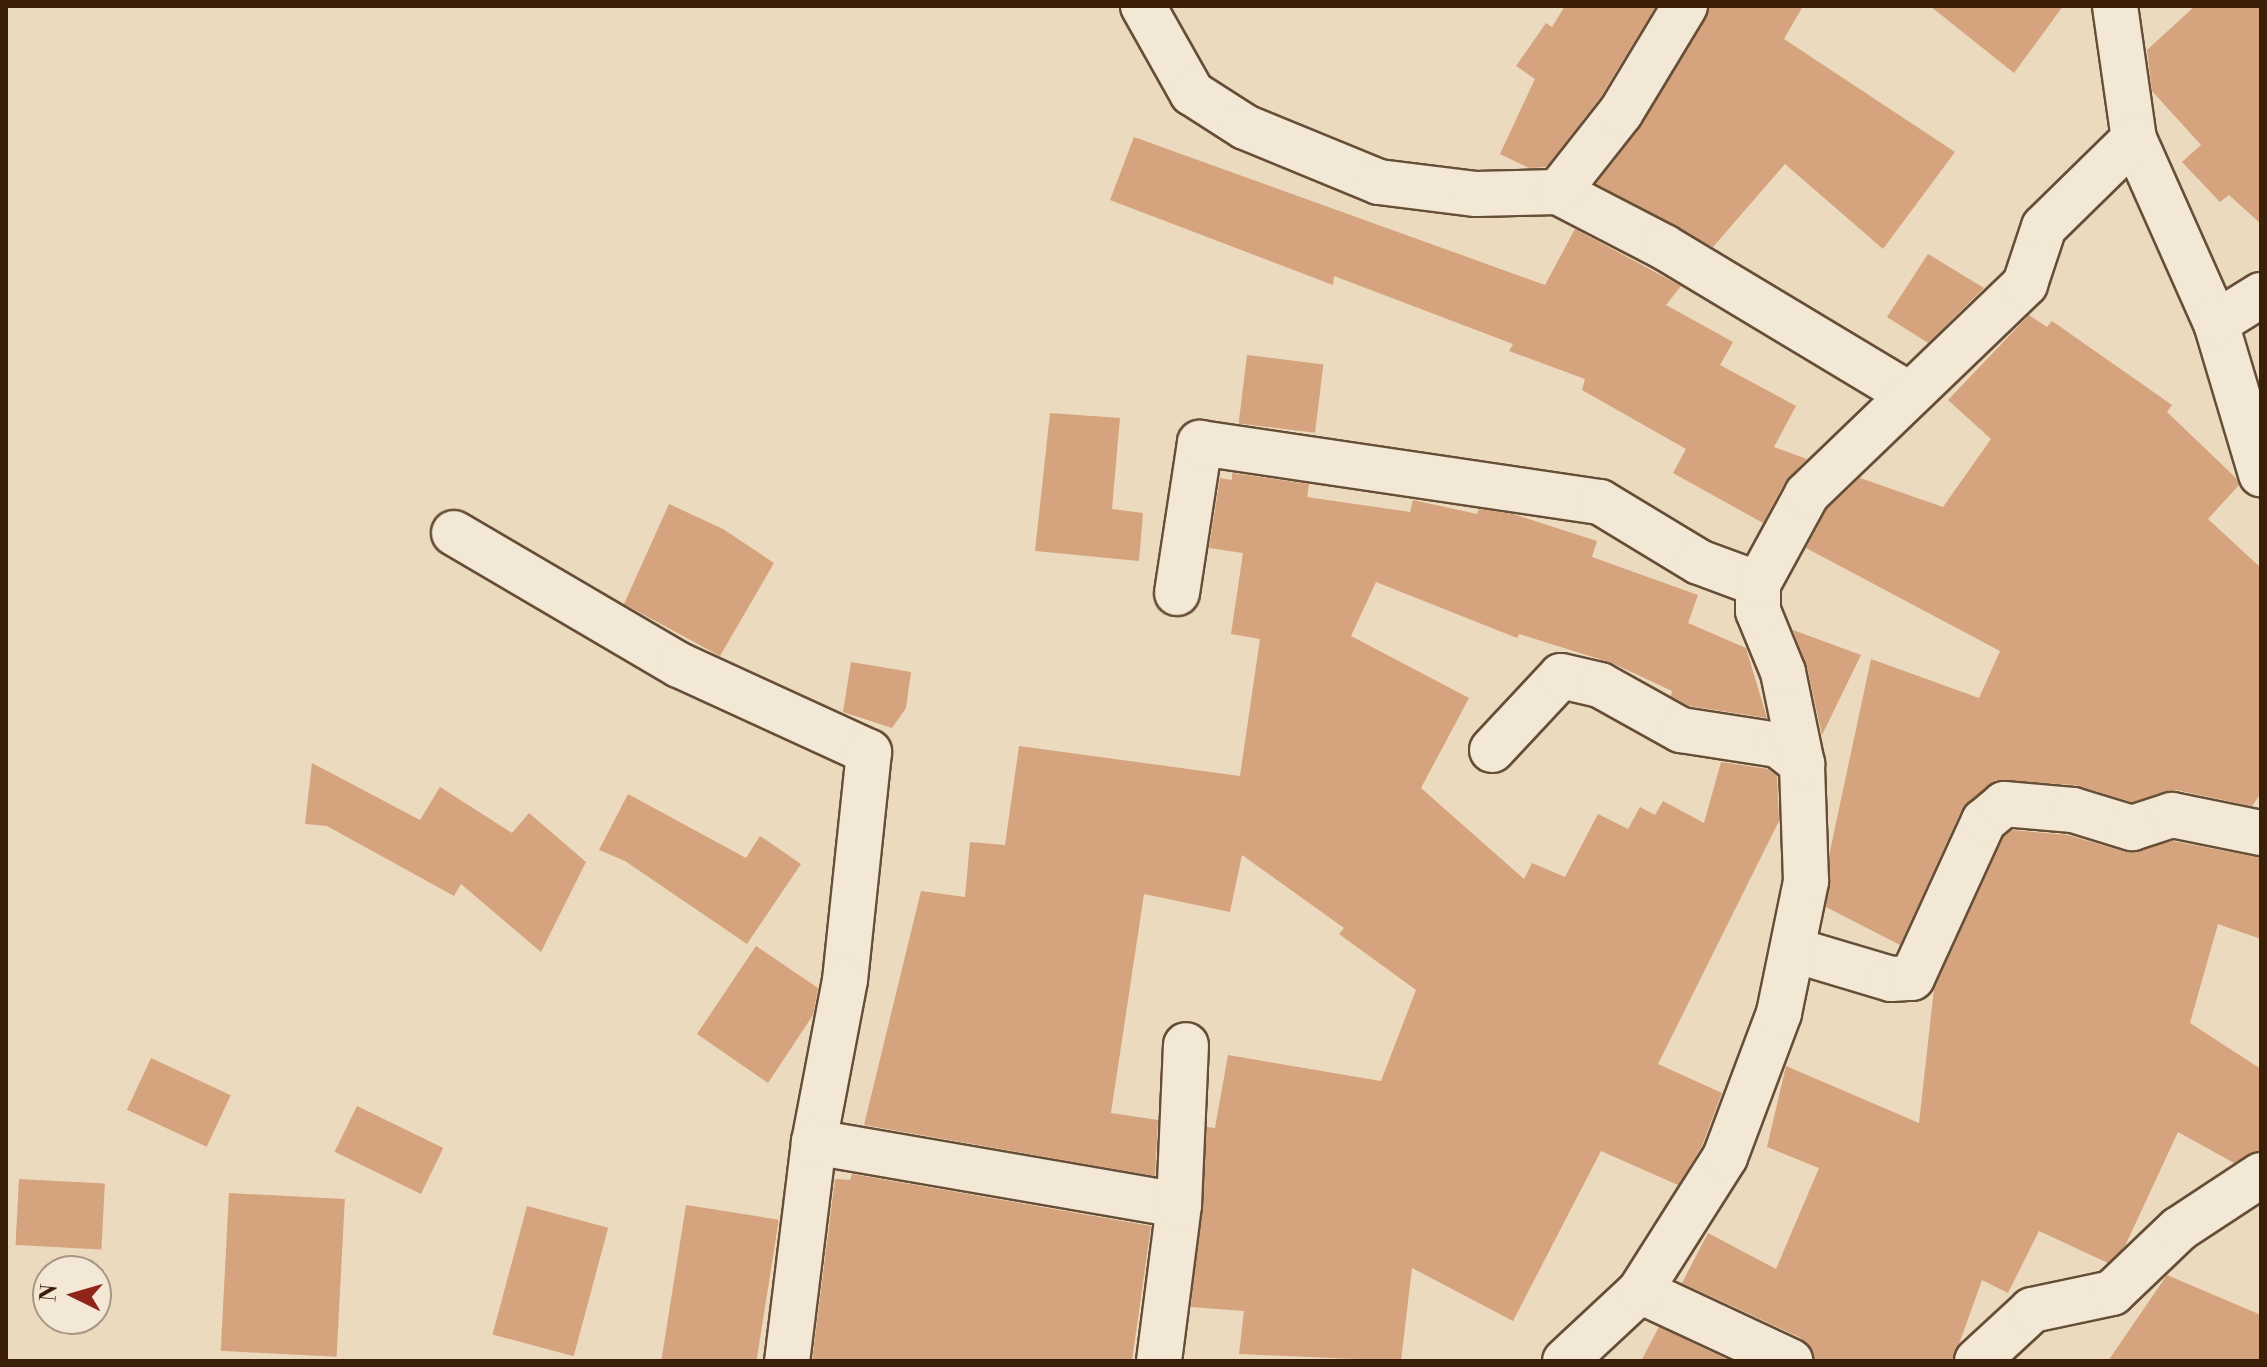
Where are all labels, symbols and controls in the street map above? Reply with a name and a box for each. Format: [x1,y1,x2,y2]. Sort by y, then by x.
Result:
north arrow [32,1255,112,1335]
text: N [35,1283,64,1303]

